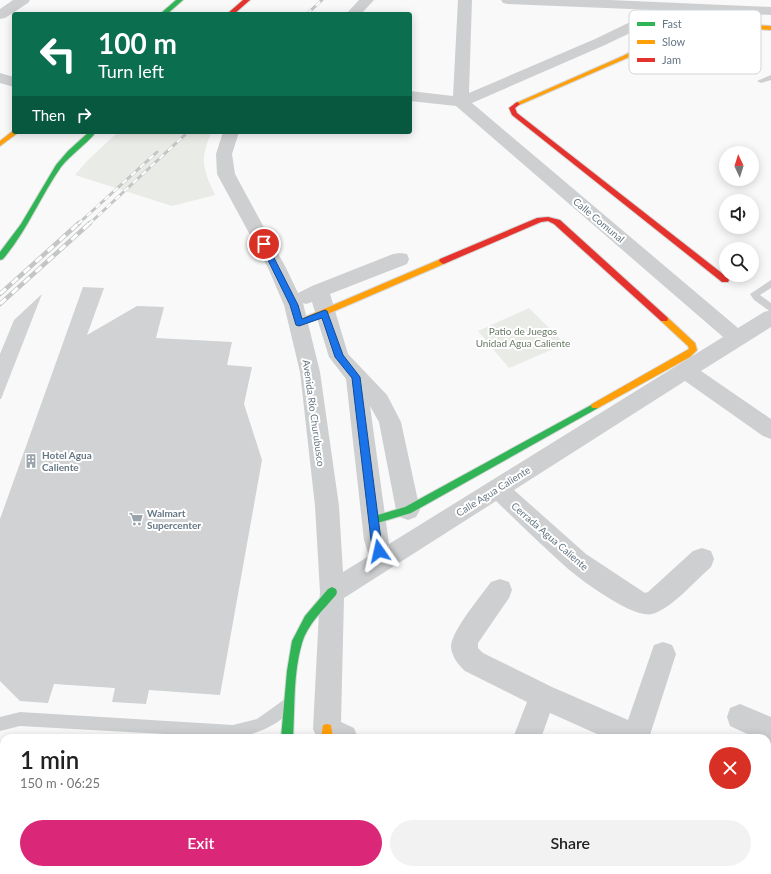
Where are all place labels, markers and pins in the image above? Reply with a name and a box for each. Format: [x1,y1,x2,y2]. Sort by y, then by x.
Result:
pin [247,227,281,261]
place label: Hotel Agua Caliente [42,449,92,473]
building icon: Hotel Agua Caliente [23,453,39,469]
place label: Walmart Supercenter [147,507,201,531]
supermarket icon: Walmart Supercenter [128,511,144,527]

